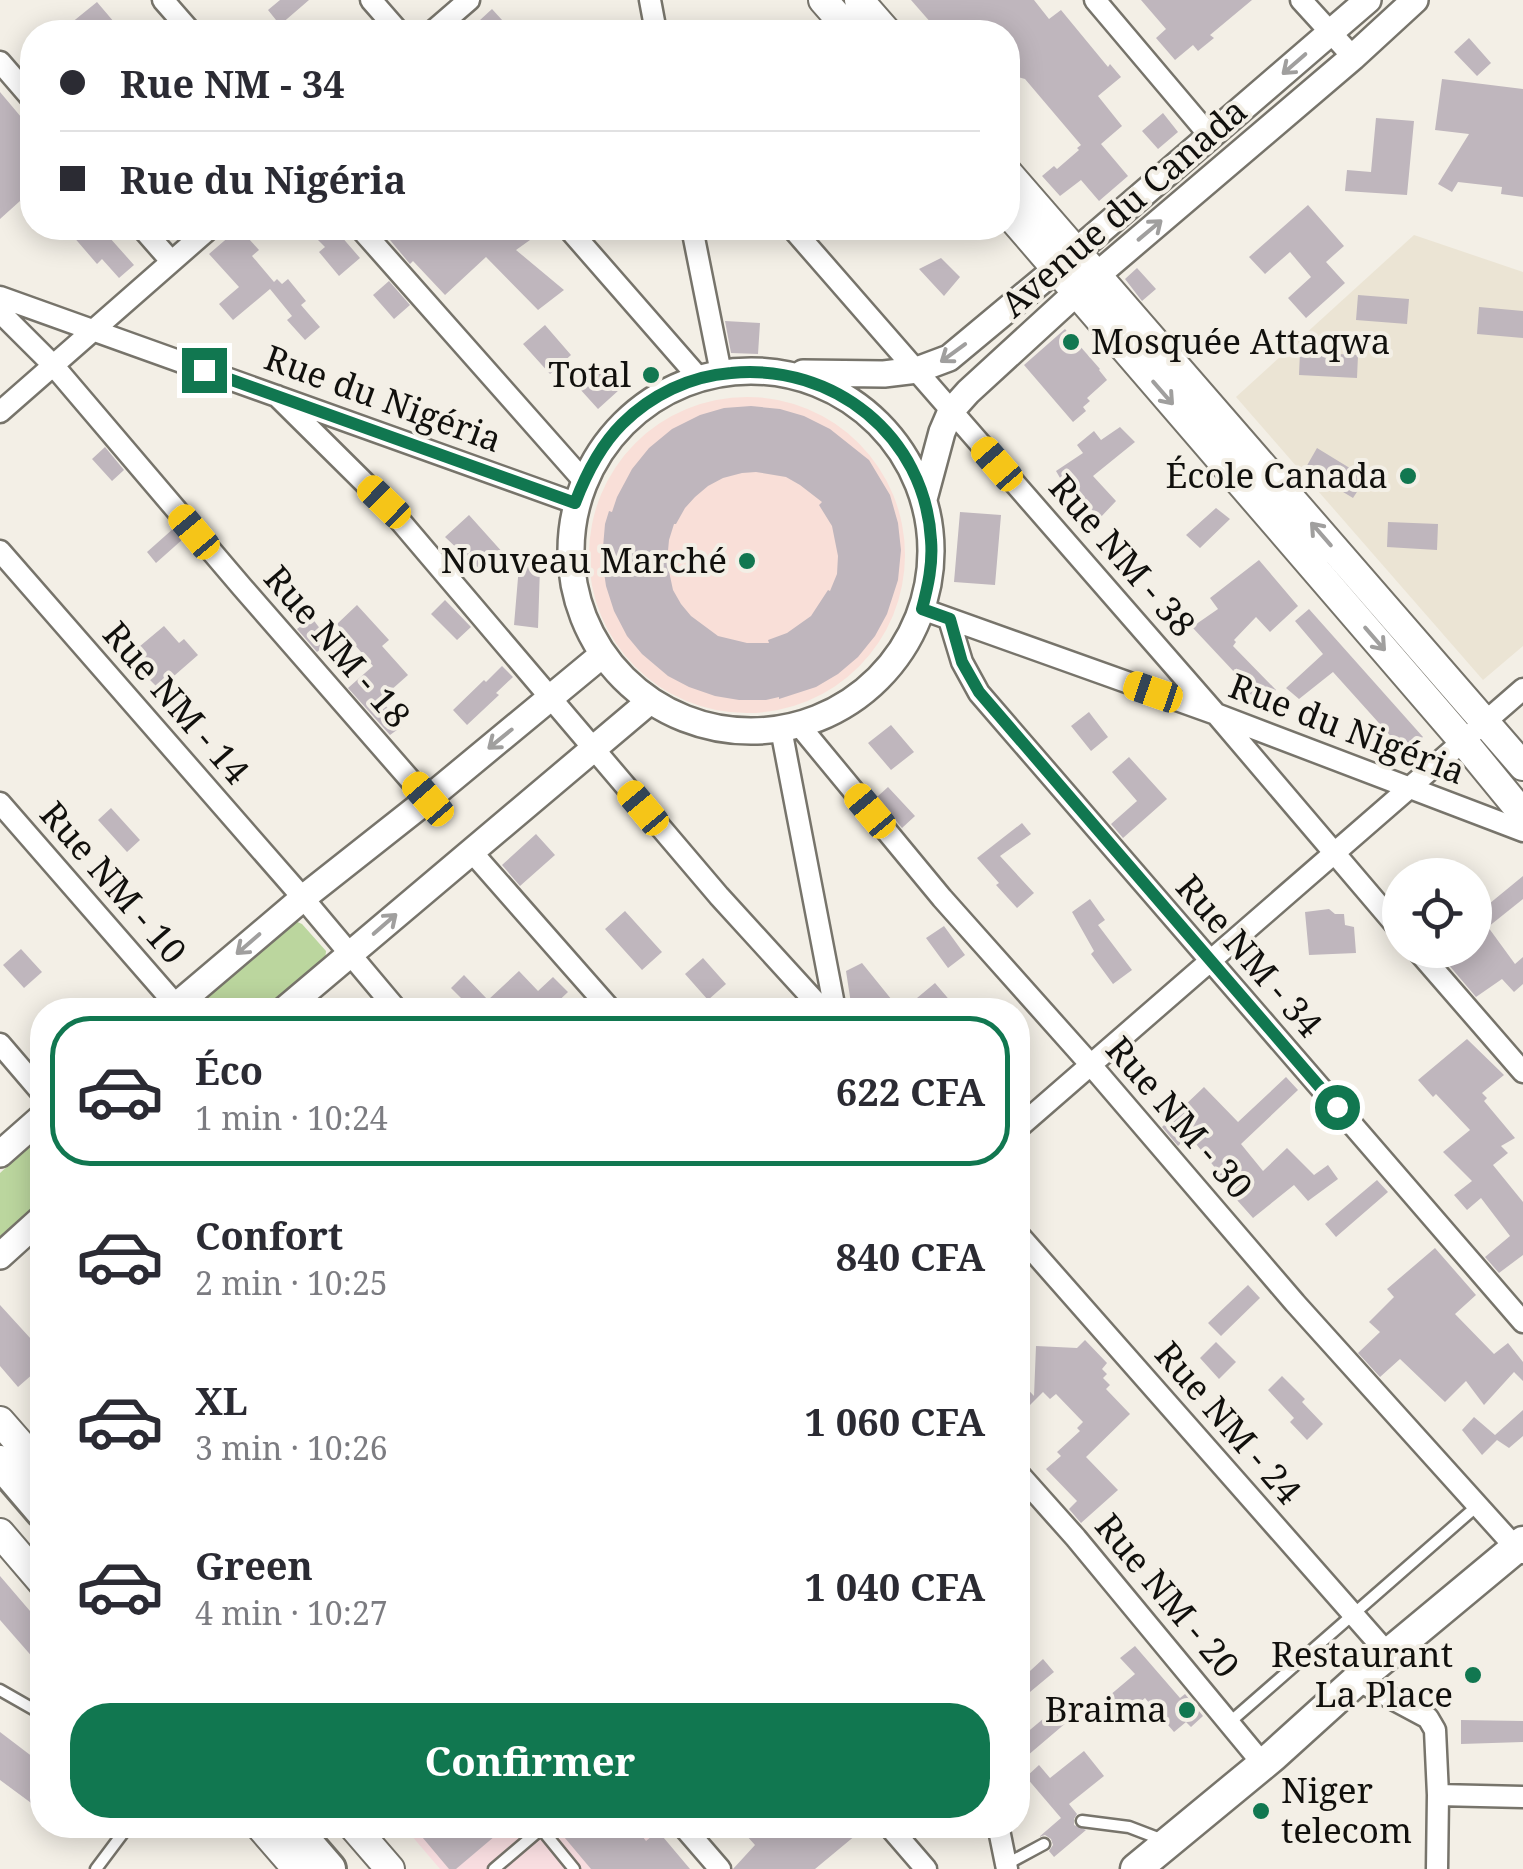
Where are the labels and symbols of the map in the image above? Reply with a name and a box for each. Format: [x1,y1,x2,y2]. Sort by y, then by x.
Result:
one-way arrow [1282,52,1307,75]
street label: Avenue du Canada [990,87,1256,327]
one-way arrow [1137,219,1163,241]
place label: Mosquée Attaqwa [1091,317,1390,364]
marker: Mosquée Attaqwa [1060,331,1082,353]
street label: Rue du Nigéria [259,333,508,462]
one-way arrow [940,342,967,363]
route end [182,348,227,393]
place label: Total [548,350,631,397]
marker: Total [640,364,662,386]
one-way arrow [1151,380,1174,405]
car [966,432,1028,496]
place label: École Canada [1165,451,1388,498]
street label: Rue NM - 38 [1040,464,1207,646]
marker: École Canada [1397,465,1419,487]
car [352,470,416,534]
car [163,499,225,565]
one-way arrow [1311,522,1333,548]
place label: Nouveau Marché [441,536,727,583]
marker: Nouveau Marché [736,550,758,572]
street label: Rue NM - 18 [255,555,422,737]
street label: Rue NM - 14 [94,611,261,794]
one-way arrow [1364,626,1387,651]
street label: Rue du Nigéria [1223,661,1472,794]
car [1120,668,1186,716]
one-way arrow [488,728,514,750]
car [397,767,459,831]
car [612,775,674,841]
car [839,778,901,844]
street label: Rue NM - 10 [31,791,198,973]
street label: Rue NM - 34 [1167,864,1334,1047]
one-way arrow [372,914,398,936]
one-way arrow [236,933,261,956]
street label: Rue NM - 30 [1097,1026,1264,1208]
route start [1315,1085,1360,1130]
street label: Rue NM - 24 [1146,1331,1313,1514]
street label: Rue NM - 20 [1086,1503,1251,1687]
place label: Restaurant La Place [1271,1630,1453,1717]
marker: Restaurant La Place [1462,1664,1484,1686]
place label: Braima [1045,1685,1167,1732]
marker: Braima [1176,1699,1198,1721]
place label: Niger telecom [1281,1766,1412,1853]
marker: Niger telecom [1250,1800,1272,1822]

